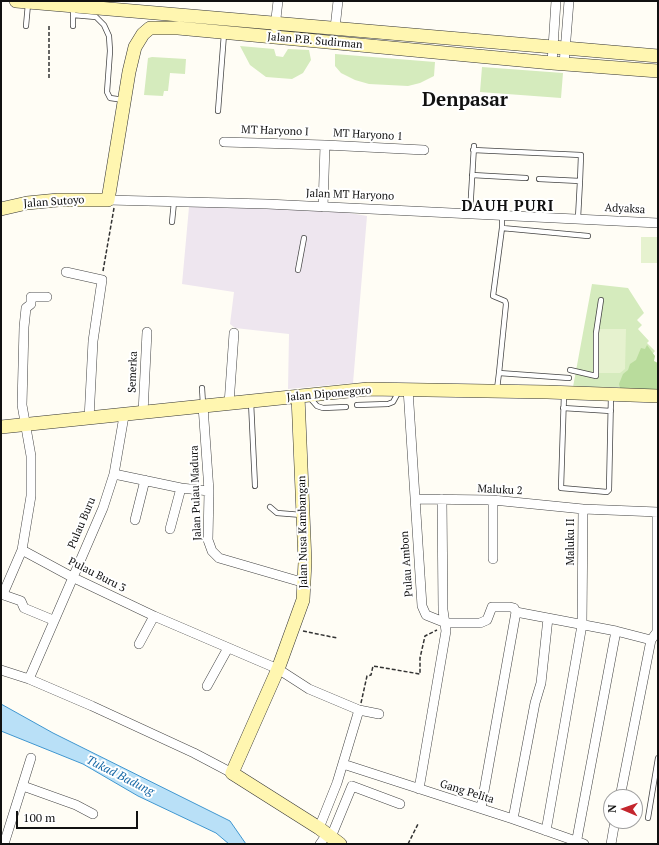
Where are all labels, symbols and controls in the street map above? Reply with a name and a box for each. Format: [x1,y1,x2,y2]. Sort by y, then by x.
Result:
street label: Jalan P.B. Sudirman [267,30,363,52]
district label: Denpasar [422,90,508,112]
street label: MT Haryono I [241,123,309,139]
street label: MT Haryono 1 [333,127,403,143]
street label: Jalan MT Haryono [306,187,394,203]
street label: Jalan Sutoyo [23,193,85,211]
district label: DAUH PURI [462,198,554,216]
street label: Adyaksa [604,201,646,217]
street label: Semerka [126,351,140,393]
street label: Jalan Diponegoro [286,384,372,404]
street label: Jalan Pulau Madura [188,445,204,541]
street label: Jalan Nusa Kambangan [295,475,311,589]
street label: Maluku 2 [477,482,523,498]
street label: Pulau Buru [65,495,99,551]
street label: Maluku II [564,518,578,566]
street label: Pulau Ambon [398,530,416,598]
street label: Pulau Buru 3 [66,555,128,595]
water label: Tukad Badung [84,753,156,799]
street label: Gang Pelita [438,777,496,807]
north arrow [603,789,643,829]
scale bar [18,803,140,829]
text: N [605,804,619,813]
text: 100 m [23,810,55,825]

